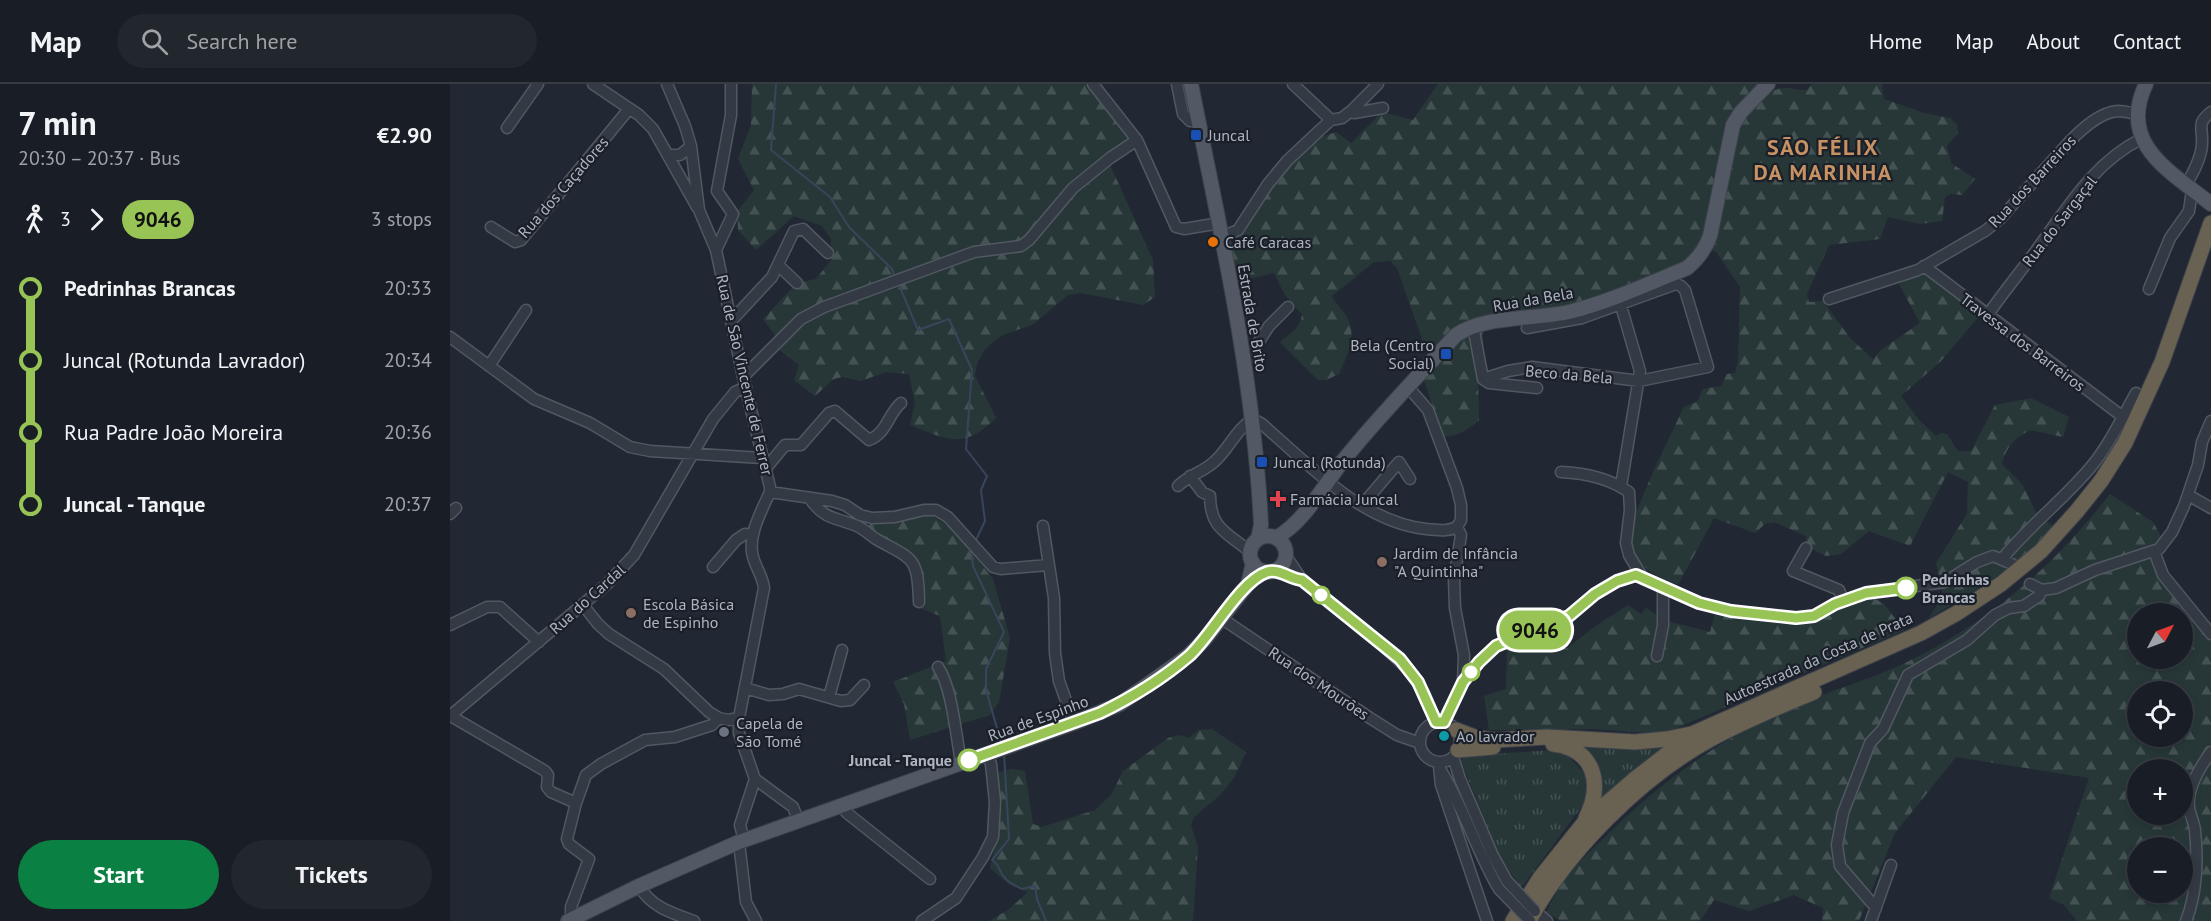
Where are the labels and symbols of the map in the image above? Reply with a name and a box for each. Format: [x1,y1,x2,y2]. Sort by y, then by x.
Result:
place label: Juncal [1207,125,1250,145]
marker: Juncal [1189,128,1203,142]
street label: Rua dos Barreiros [1984,130,2080,232]
street label: Rua dos Caçadores [514,132,613,242]
district label: SÃO FÉLIX DA MARINHA [1753,133,1893,186]
street label: Rua do Sargaçal [2017,171,2101,270]
place label: Café Caracas [1225,232,1311,252]
marker: Café Caracas [1206,235,1220,249]
street label: Estrada de Brito [1234,263,1272,373]
street label: Rua de São Vincente de Ferrer [712,273,778,478]
street label: Rua da Bela [1491,282,1575,316]
street label: Travessa dos Barreiros [1957,288,2090,396]
place label: Bela (Centro Social) [1350,335,1434,373]
marker: Bela (Centro Social) [1439,347,1453,361]
street label: Beco da Bela [1524,360,1614,388]
place label: Juncal (Rotunda) [1273,452,1386,472]
marker: Juncal (Rotunda) [1255,455,1269,469]
place label: Farmácia Juncal [1290,489,1398,509]
marker: Farmácia Juncal [1271,492,1285,506]
place label: Jardim de Infância "A Quintinha" [1393,543,1518,581]
marker: Jardim de Infância "A Quintinha" [1375,555,1389,569]
street label: Rua do Cardal [545,560,629,638]
place label: Pedrinhas Brancas [1922,569,1990,607]
marker: Pedrinhas Brancas [1895,577,1917,599]
unlabelled marker [1312,586,1330,604]
place label: Escola Básica de Espinho [643,594,734,632]
north arrow [2127,603,2193,669]
marker: Escola Básica de Espinho [624,606,638,620]
street label: Autoestrada da Costa de Prata [1720,607,1916,709]
line badge: 9046 [1493,610,1577,650]
street label: Rua dos Mourões [1265,642,1373,724]
unlabelled marker [1462,663,1480,681]
street label: Rua de Espinho [985,691,1091,745]
place label: Capela de São Tomé [736,713,803,751]
marker: Capela de São Tomé [717,725,731,739]
place label: Ao lavrador [1456,726,1535,746]
marker: Ao lavrador [1437,729,1451,743]
marker: Juncal - Tanque [958,749,980,771]
place label: Juncal - Tanque [848,750,952,770]

